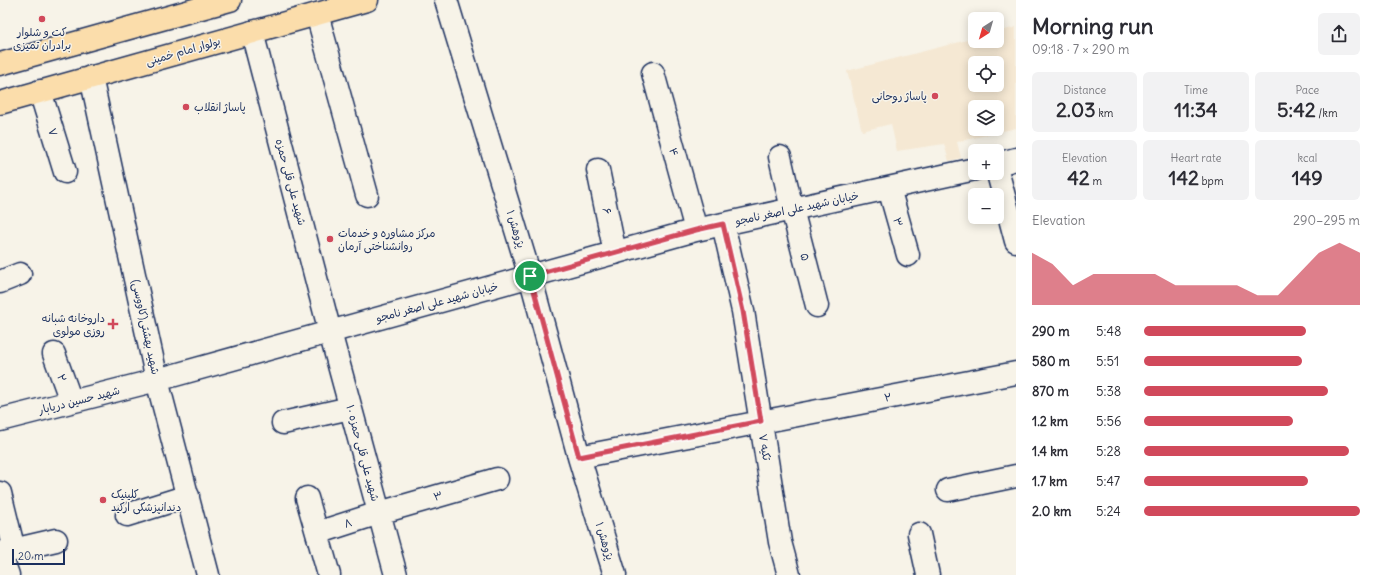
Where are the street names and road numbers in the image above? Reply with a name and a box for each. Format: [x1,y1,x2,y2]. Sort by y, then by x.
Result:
street label: بولوار امام خمینی [144,34,223,70]
street label: ۷ [45,126,61,138]
street label: شهید علی قلی حمزه [272,137,309,227]
street label: ۴ [666,146,682,158]
street label: خیابان شهید علی اصغر نامجو [733,188,860,229]
street label: ۶ [599,206,615,216]
street label: پژوهش ۱ [504,208,528,250]
street label: ۳ [890,216,906,228]
street label: ۵ [797,252,813,262]
street label: شهید بهشتی(کاووسی) [128,278,163,376]
street label: خیابان شهید علی اصغر نامجو [374,279,500,326]
street label: ۲ [54,372,70,384]
street label: شهید حسین دریابار [36,383,121,418]
street label: ۲ [883,389,893,405]
street label: شهید علی قلی حمزه ۱۰ [342,403,383,503]
street label: تکیه ۷ [756,433,774,462]
street label: ۳ [432,488,444,504]
street label: ۸ [342,515,354,531]
street label: پژوهش ۱ [593,520,617,562]

